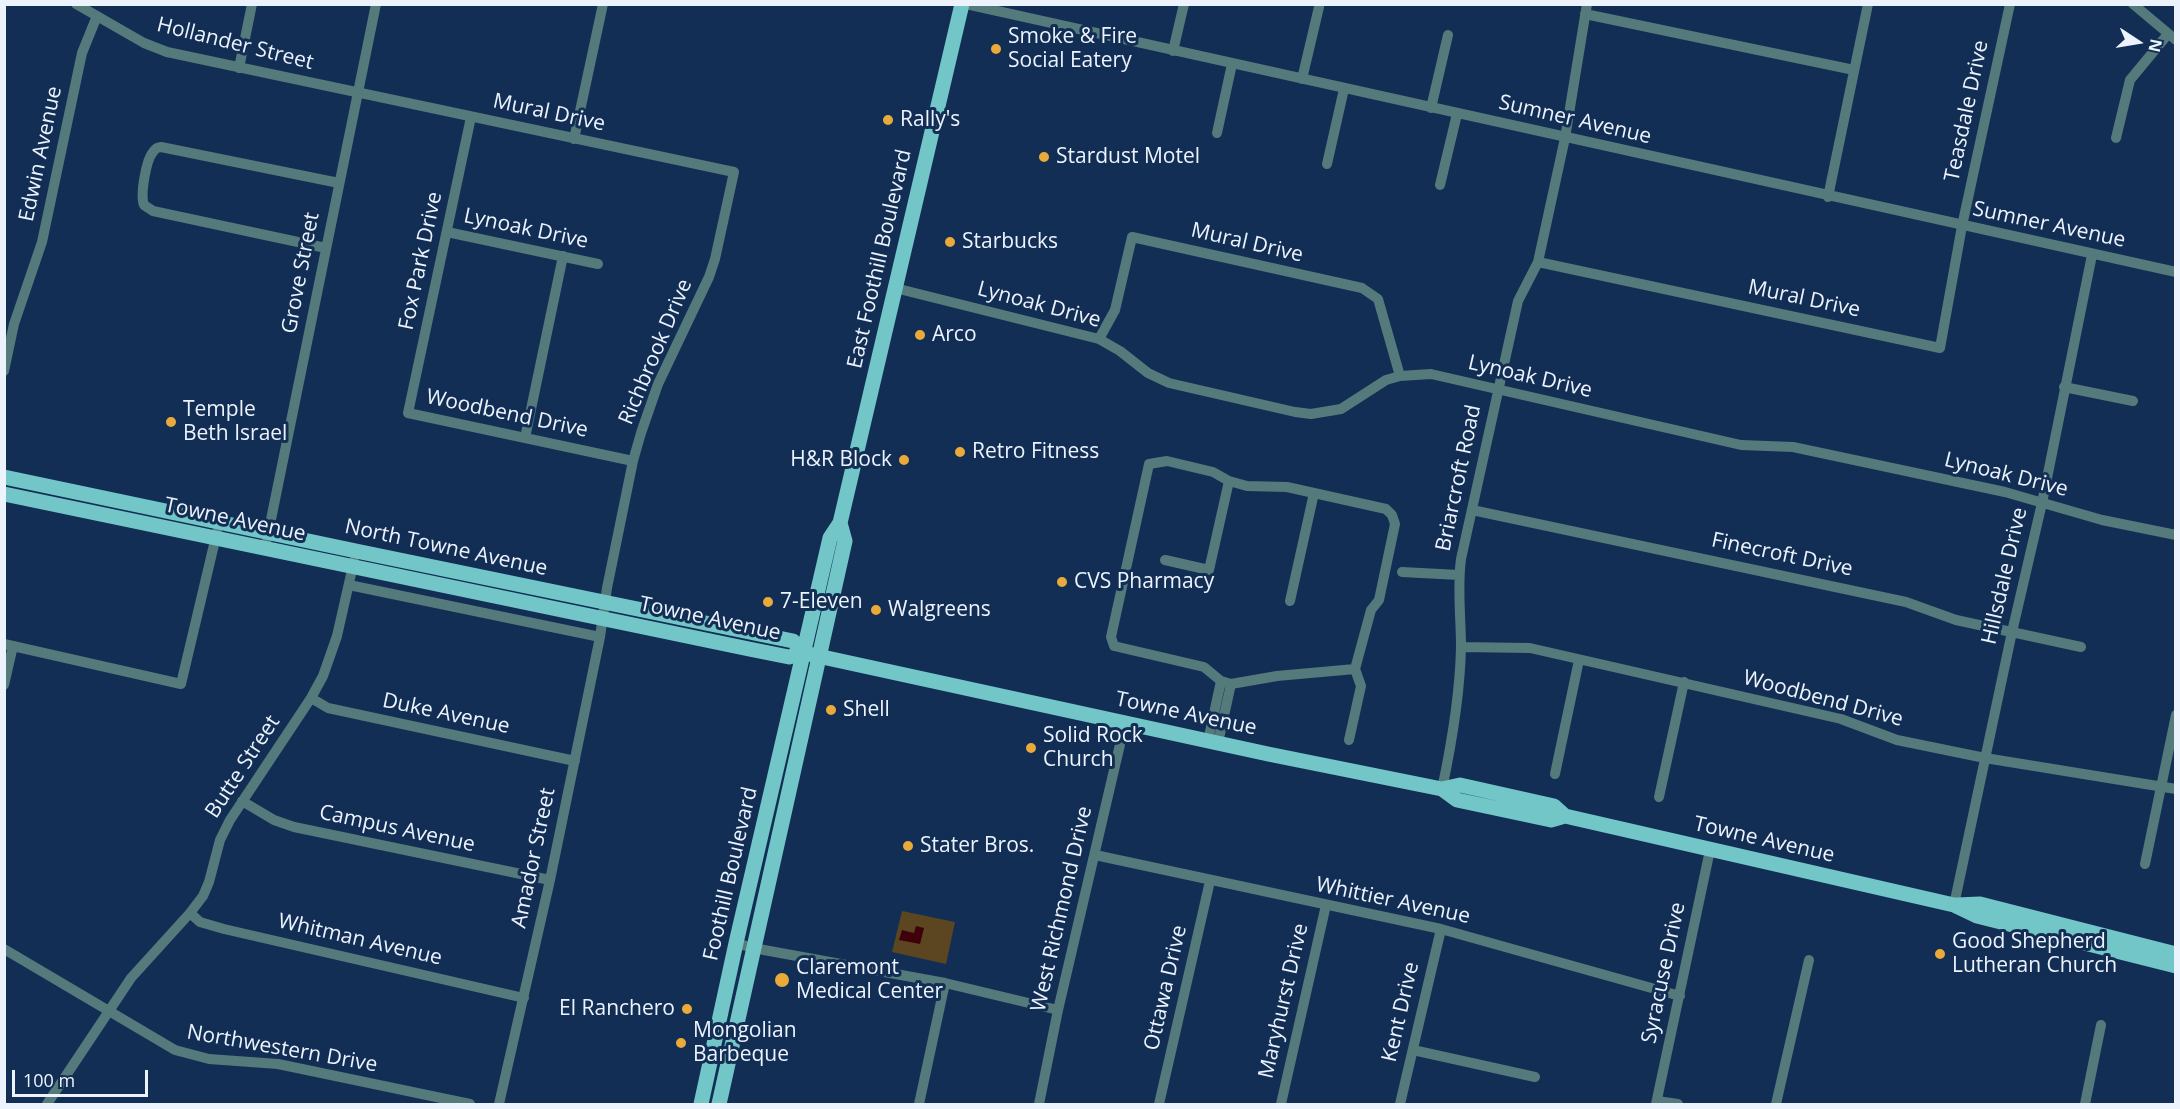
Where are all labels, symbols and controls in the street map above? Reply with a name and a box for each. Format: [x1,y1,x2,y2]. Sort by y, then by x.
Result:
street label: Hollander Street [154,12,316,76]
north arrow [2108,12,2168,72]
place label: Smoke & Fire Social Eatery [1008,24,1137,74]
text: N [2143,37,2168,54]
street label: Teasdale Drive [1940,38,1994,184]
marker: Smoke & Fire Social Eatery [989,42,1003,56]
street label: Edwin Avenue [14,84,68,224]
street label: Mural Drive [491,89,607,137]
street label: Sumner Avenue [1496,90,1654,150]
place label: Rally's [900,107,960,133]
marker: Rally's [881,113,895,127]
place label: Stardust Motel [1056,144,1200,170]
street label: East Foothill Boulevard [843,147,917,371]
marker: Stardust Motel [1037,150,1051,164]
street label: Fox Park Drive [394,190,448,332]
street label: Sumner Avenue [1970,196,2128,254]
street label: Lynoak Drive [461,204,591,254]
street label: Grove Street [277,210,325,336]
street label: Mural Drive [1189,218,1305,268]
place label: Starbucks [962,229,1058,255]
marker: Starbucks [943,235,957,249]
street label: Richbrook Drive [614,275,698,429]
street label: Mural Drive [1746,275,1862,323]
street label: Lynoak Drive [975,276,1103,334]
place label: Arco [932,322,977,348]
marker: Arco [913,328,927,342]
street label: Lynoak Drive [1466,350,1594,404]
street label: Woodbend Drive [424,385,590,443]
place label: Temple Beth Israel [183,397,287,447]
street label: Briarcroft Road [1431,402,1487,554]
marker: Temple Beth Israel [164,415,178,429]
place label: Retro Fitness [972,439,1099,465]
marker: Retro Fitness [953,445,967,459]
place label: H&R Block [790,447,892,473]
street label: Lynoak Drive [1942,447,2070,503]
marker: H&R Block [897,453,911,467]
street label: Towne Avenue [162,493,308,547]
street label: Hillsdale Drive [1977,505,2033,647]
street label: North Towne Avenue [342,514,550,582]
street label: Finecroft Drive [1709,528,1855,582]
place label: CVS Pharmacy [1074,569,1214,595]
marker: CVS Pharmacy [1055,575,1069,589]
place label: 7-Eleven [780,589,863,615]
street label: Towne Avenue [637,592,783,646]
marker: 7-Eleven [761,595,775,609]
place label: Walgreens [888,597,991,623]
marker: Walgreens [869,603,883,617]
street label: Woodbend Drive [1740,666,1906,732]
street label: Towne Avenue [1113,687,1259,741]
street label: Duke Avenue [380,688,512,740]
place label: Shell [843,697,890,723]
marker: Shell [824,703,838,717]
street label: Butte Street [200,711,286,823]
place label: Solid Rock Church [1043,723,1143,773]
marker: Solid Rock Church [1024,741,1038,755]
street label: Foothill Boulevard [699,785,763,963]
street label: Amador Street [507,786,561,930]
street label: Campus Avenue [317,800,477,858]
street label: West Richmond Drive [1026,804,1098,1014]
street label: Towne Avenue [1691,812,1837,868]
place label: Stater Bros. [920,833,1034,859]
marker: Stater Bros. [901,839,915,853]
street label: Whittier Avenue [1314,872,1472,930]
street label: Syracuse Drive [1637,900,1691,1046]
street label: Whitman Avenue [276,909,444,971]
street label: Maryhurst Drive [1254,921,1314,1081]
street label: Ottawa Drive [1139,923,1193,1053]
place label: Good Shepherd Lutheran Church [1952,929,2117,979]
marker: Good Shepherd Lutheran Church [1933,947,1947,961]
place label: Claremont Medical Center [796,955,943,1005]
street label: Kent Drive [1377,960,1425,1064]
marker: Claremont Medical Center [773,971,791,989]
place label: El Ranchero [559,996,675,1022]
marker: El Ranchero [680,1002,694,1016]
place label: Mongolian Barbeque [693,1018,797,1068]
street label: Northwestern Drive [185,1020,379,1078]
marker: Mongolian Barbeque [674,1036,688,1050]
scale bar [15,1058,152,1096]
text: 100 m [23,1068,75,1092]

